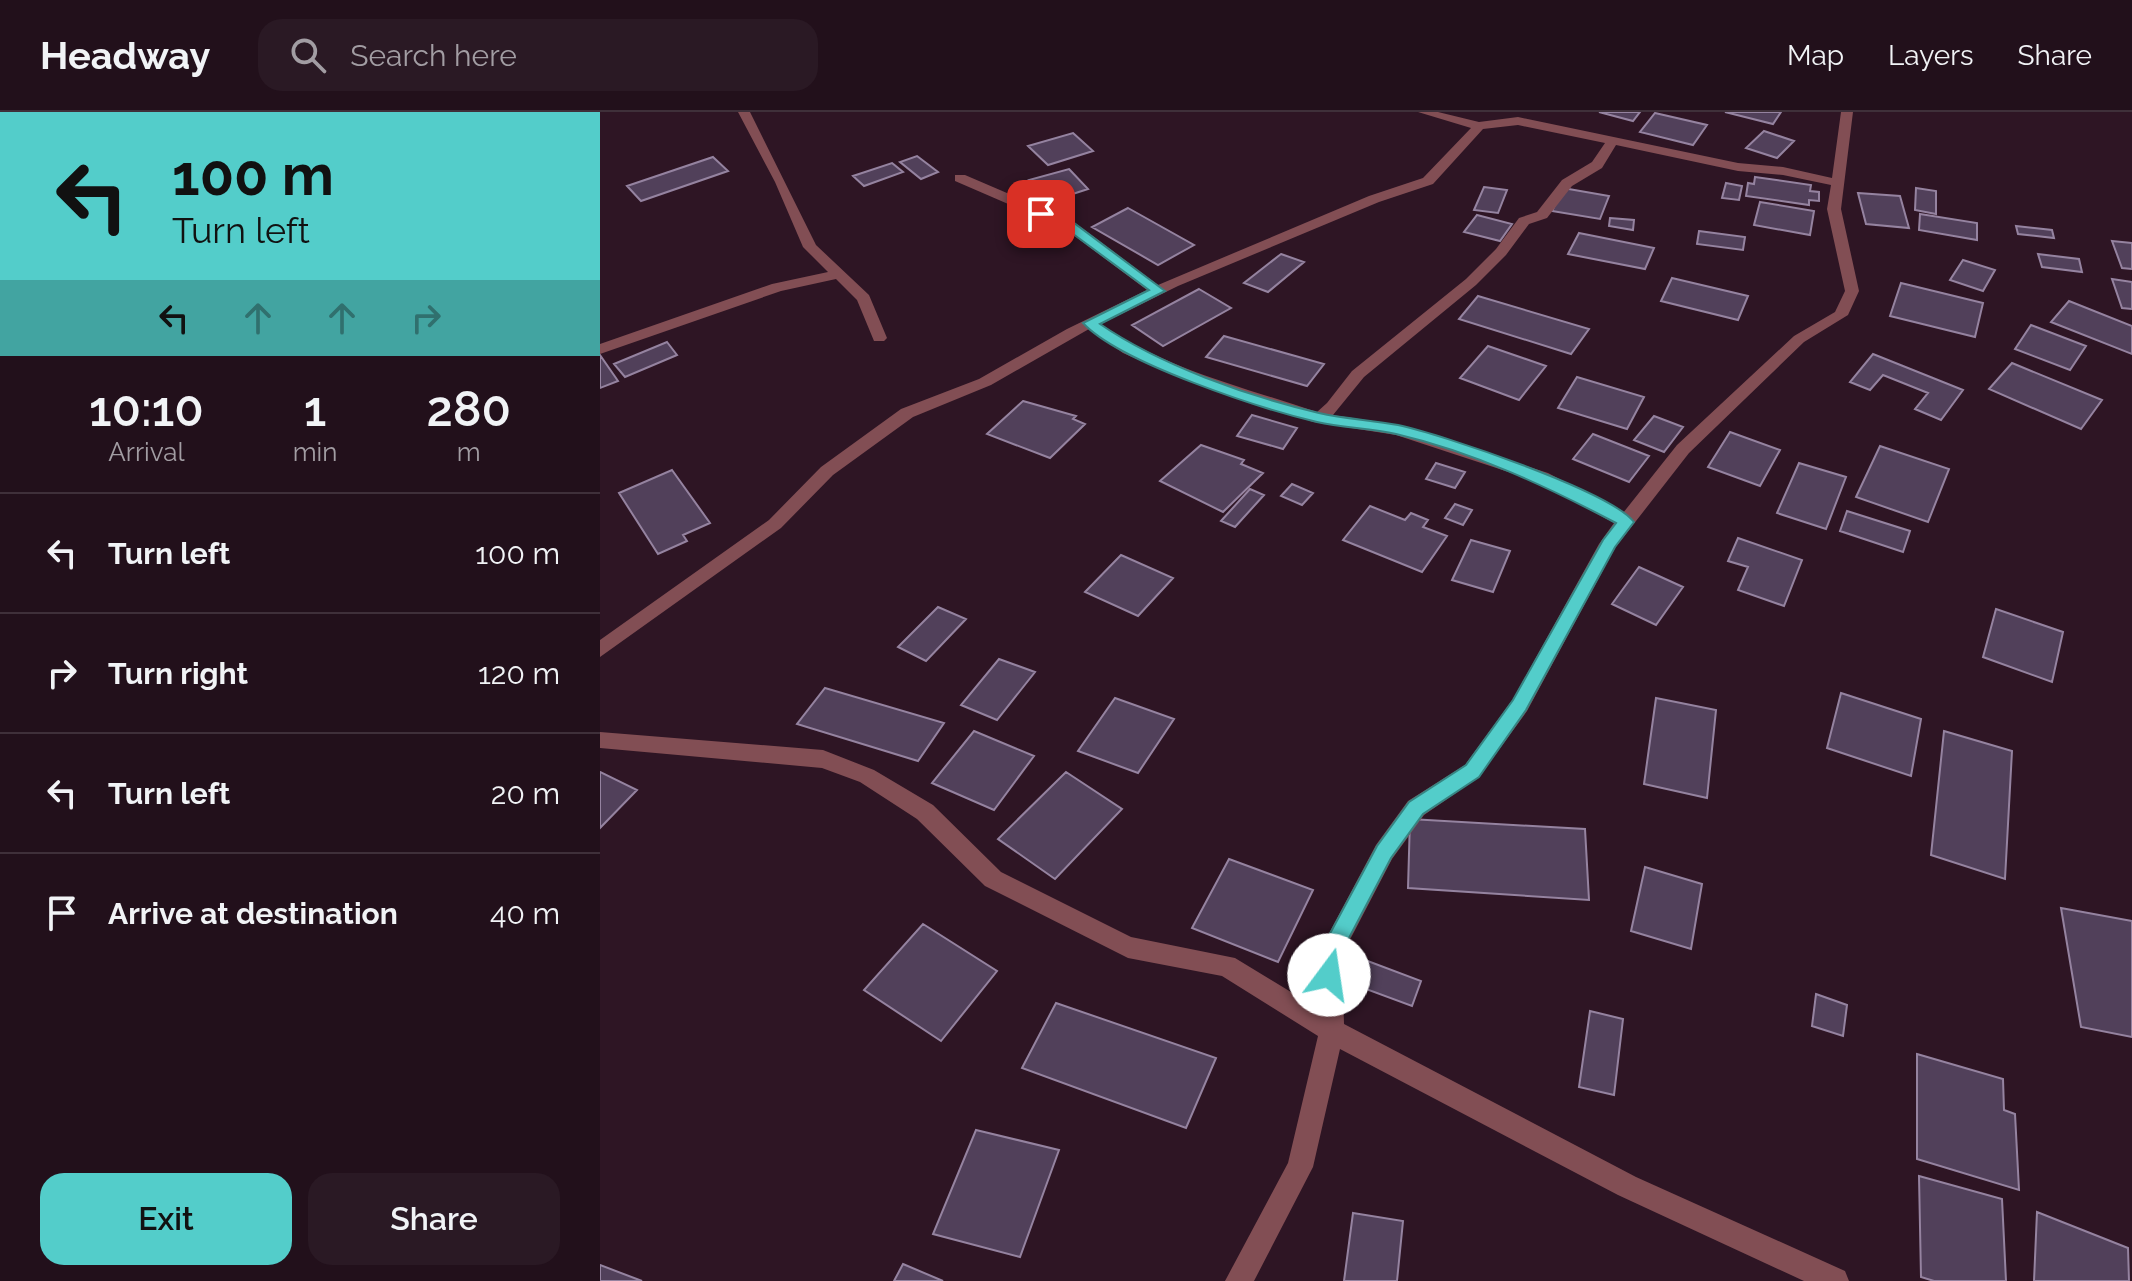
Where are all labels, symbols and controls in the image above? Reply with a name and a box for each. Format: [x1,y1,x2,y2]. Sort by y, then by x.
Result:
search box [258,19,818,91]
text: Headway [40,33,210,78]
icon: search [286,33,330,77]
text: Search here [350,38,517,73]
text: Map [1787,39,1844,72]
text: Layers [1888,39,1974,72]
text: Share [2018,39,2092,72]
text: 100 m [172,142,334,208]
icon: left [40,144,144,248]
pin [1007,180,1075,248]
icon: arrive [1019,192,1063,236]
text: Turn left [172,209,310,251]
icon: left [152,296,196,340]
icon: ahead [236,296,280,340]
icon: ahead [320,296,364,340]
icon: right [404,296,448,340]
text: 10:10 [89,381,204,437]
text: 1 [304,381,326,437]
text: 280 [426,381,511,437]
text: Arrival [108,437,184,467]
text: min [293,437,337,467]
text: m [457,437,481,467]
icon: left [40,531,84,575]
text: Turn left [108,536,230,571]
text: 100 m [475,536,560,571]
icon: right [40,651,84,695]
text: Turn right [108,656,248,691]
text: 120 m [478,656,560,691]
icon: left [40,771,84,815]
text: Turn left [108,776,230,811]
text: 20 m [491,776,560,811]
icon: arrive [40,891,84,935]
text: Arrive at destination [108,896,398,931]
text: 40 m [490,896,560,931]
position arrow [1287,933,1371,1017]
button: Exit [40,1173,292,1265]
button: Share [308,1173,560,1265]

